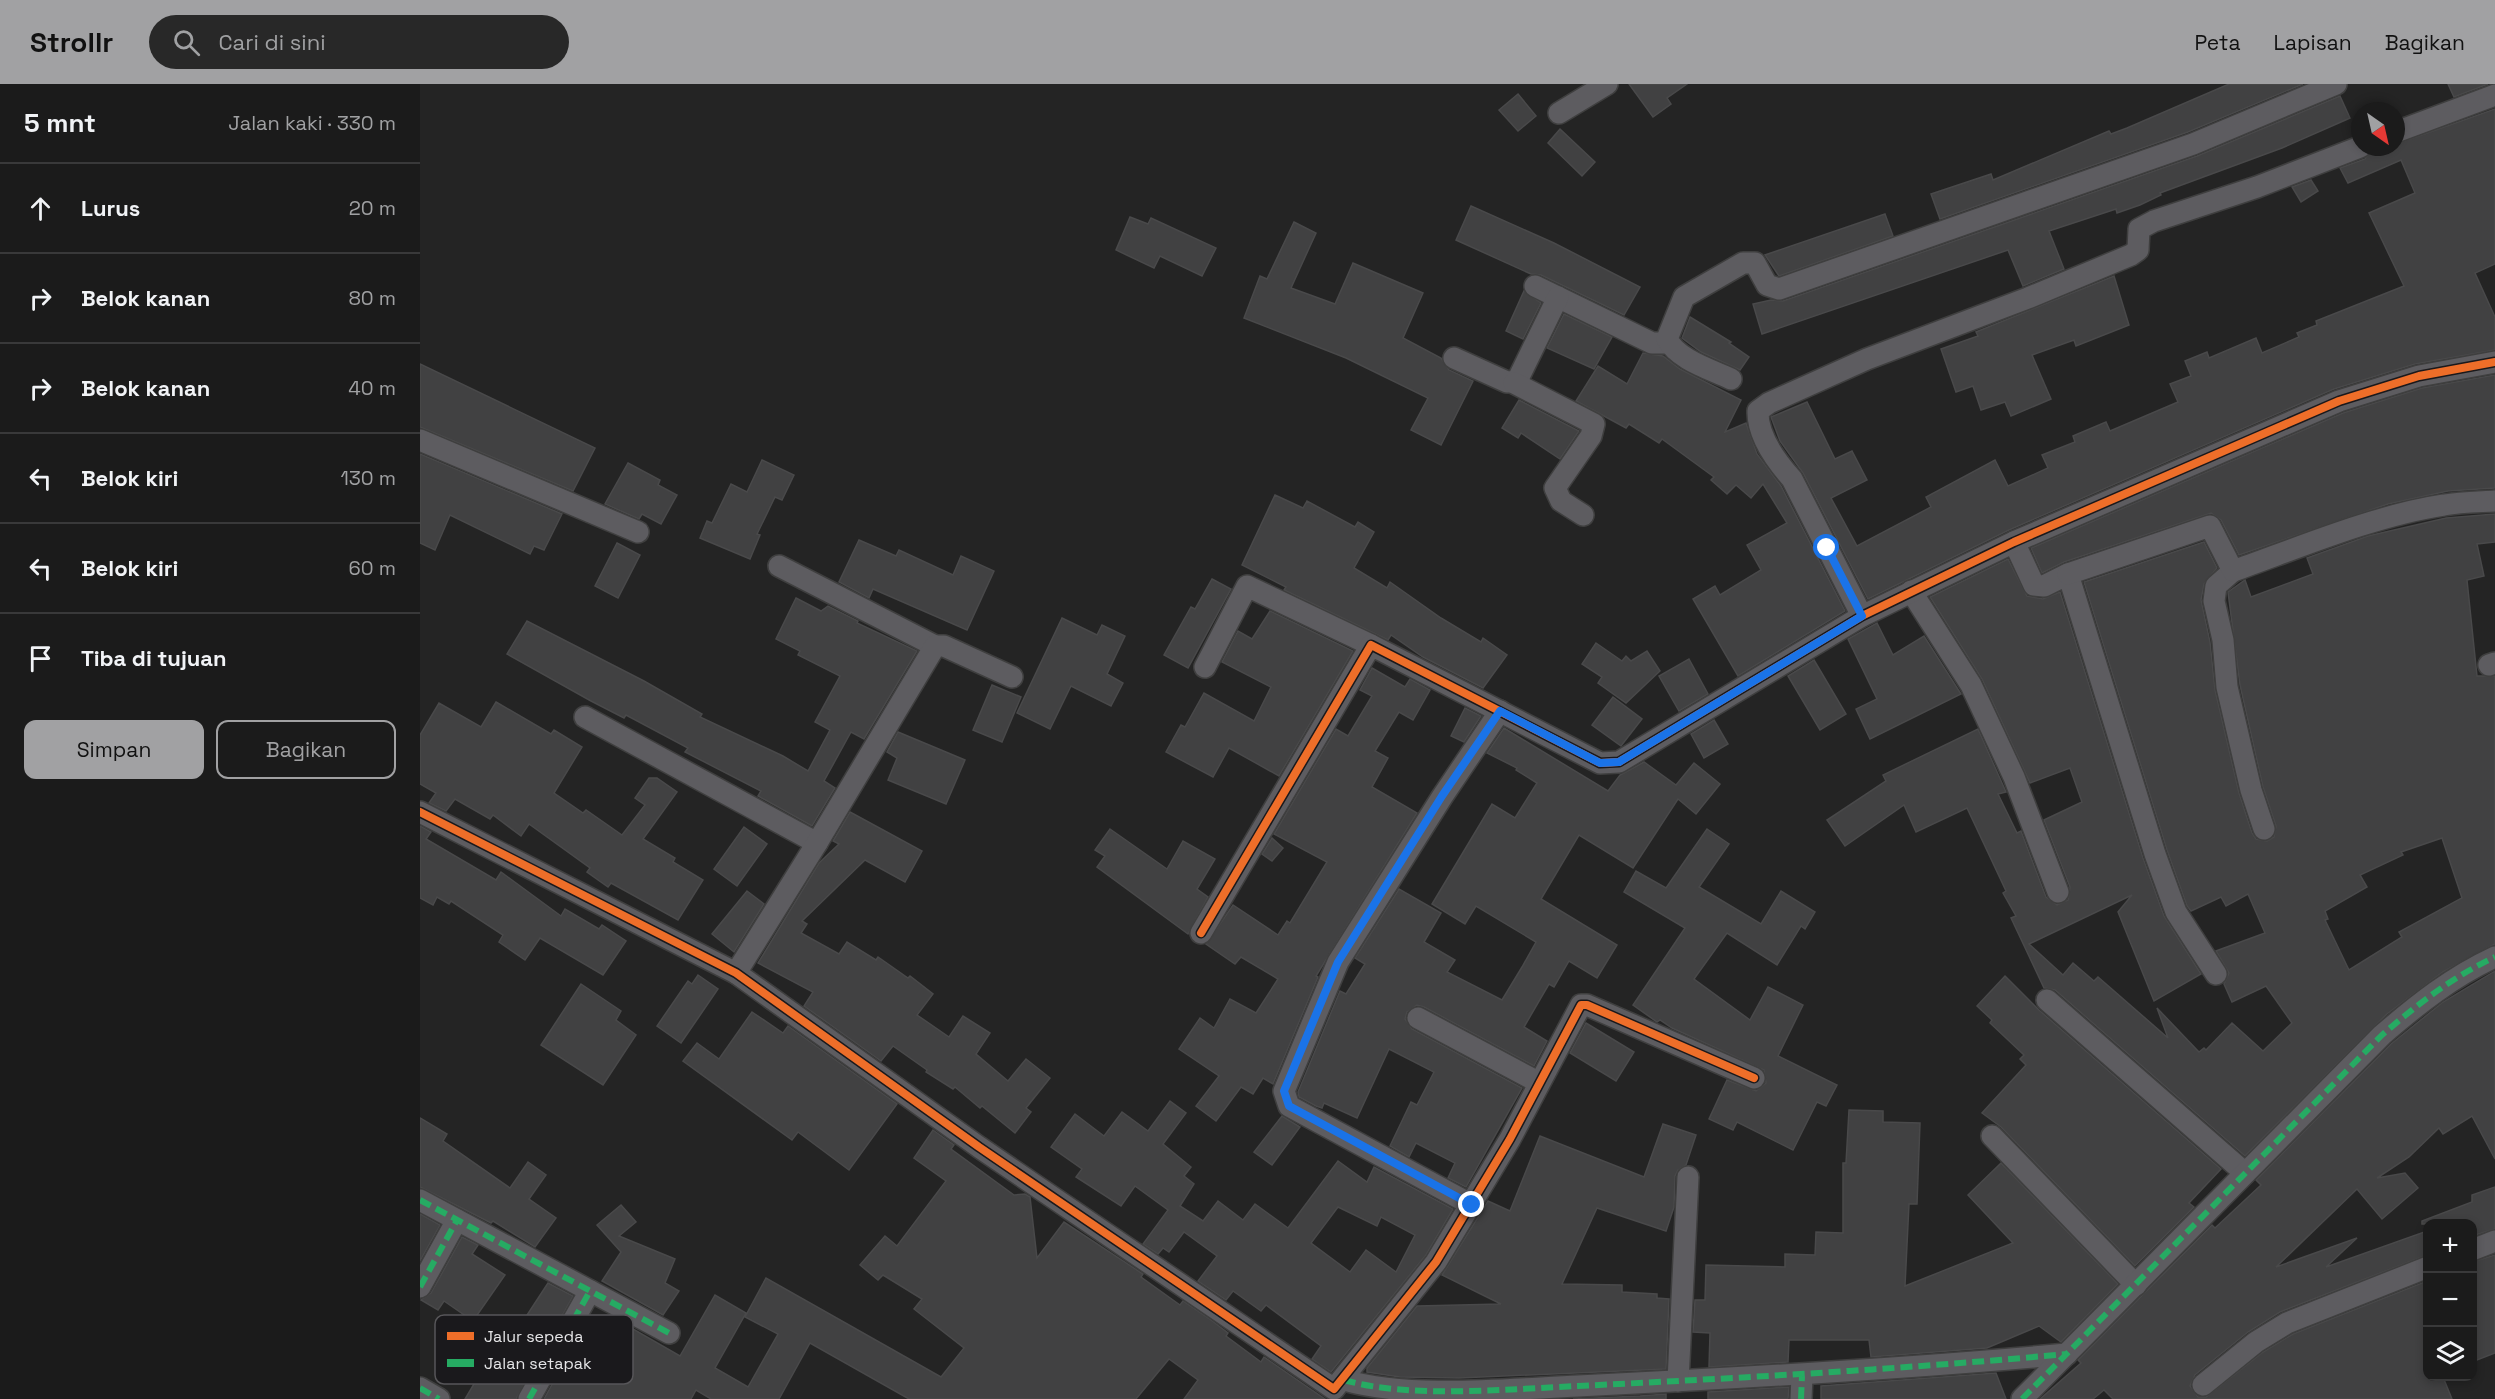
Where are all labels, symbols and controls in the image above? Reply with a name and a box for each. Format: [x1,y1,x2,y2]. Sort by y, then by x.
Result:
search box [149,15,569,69]
text: Strollr [30,24,113,60]
icon: search [170,26,203,59]
text: Cari di sini [218,28,326,56]
text: Peta [2195,29,2241,56]
text: Lapisan [2274,29,2352,56]
text: Bagikan [2385,29,2465,56]
north arrow [2351,102,2405,156]
text: 5 mnt [24,106,96,140]
text: Jalan kaki · 330 m [228,110,396,136]
icon: ahead [24,192,57,225]
text: Lurus [81,194,140,222]
text: 20 m [349,195,396,221]
icon: right [24,282,57,315]
text: Belok kanan [81,284,210,312]
text: 80 m [348,285,396,311]
icon: right [24,372,57,405]
text: Belok kanan [81,374,210,402]
text: 40 m [348,375,396,401]
icon: left [24,462,57,495]
text: Belok kiri [81,464,178,492]
text: 130 m [340,465,396,491]
route start [1813,534,1839,560]
icon: left [24,552,57,585]
text: Belok kiri [81,554,178,582]
text: 60 m [349,555,396,581]
icon: arrive [24,642,57,675]
text: Tiba di tujuan [81,644,227,672]
button: Simpan [24,720,204,779]
button: Bagikan [216,720,396,779]
route end [1458,1191,1484,1217]
map controls [2423,1219,2477,1381]
button: + [2423,1219,2477,1273]
button: − [2423,1273,2477,1327]
legend [435,1315,633,1384]
text: Jalur sepeda [484,1326,583,1347]
button: layers [2423,1327,2477,1381]
text: Jalan setapak [484,1353,592,1374]

